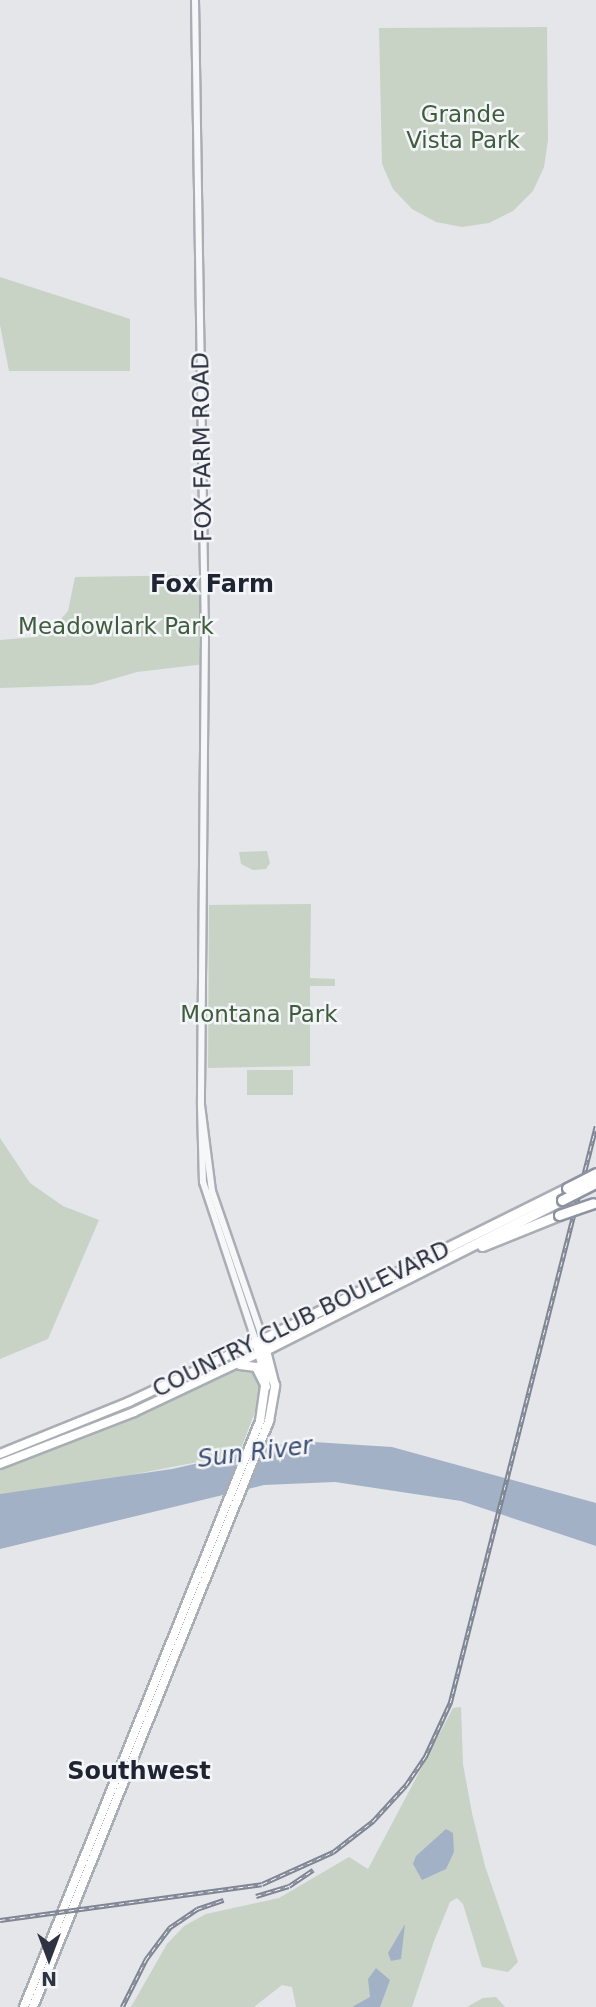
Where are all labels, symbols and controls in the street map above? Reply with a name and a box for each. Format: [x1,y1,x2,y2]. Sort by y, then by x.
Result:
park label: Grande Vista Park [406,100,520,154]
street label: FOX FARM ROAD [187,352,217,542]
district label: Fox Farm [150,571,274,599]
park label: Meadowlark Park [18,612,214,640]
park label: Montana Park [180,1000,338,1028]
street label: COUNTRY CLUB BOULEVARD [148,1235,454,1403]
water label: Sun River [196,1432,314,1474]
district label: Southwest [67,1758,211,1786]
north arrow [14,1923,84,1993]
text: N [41,1968,57,1990]

